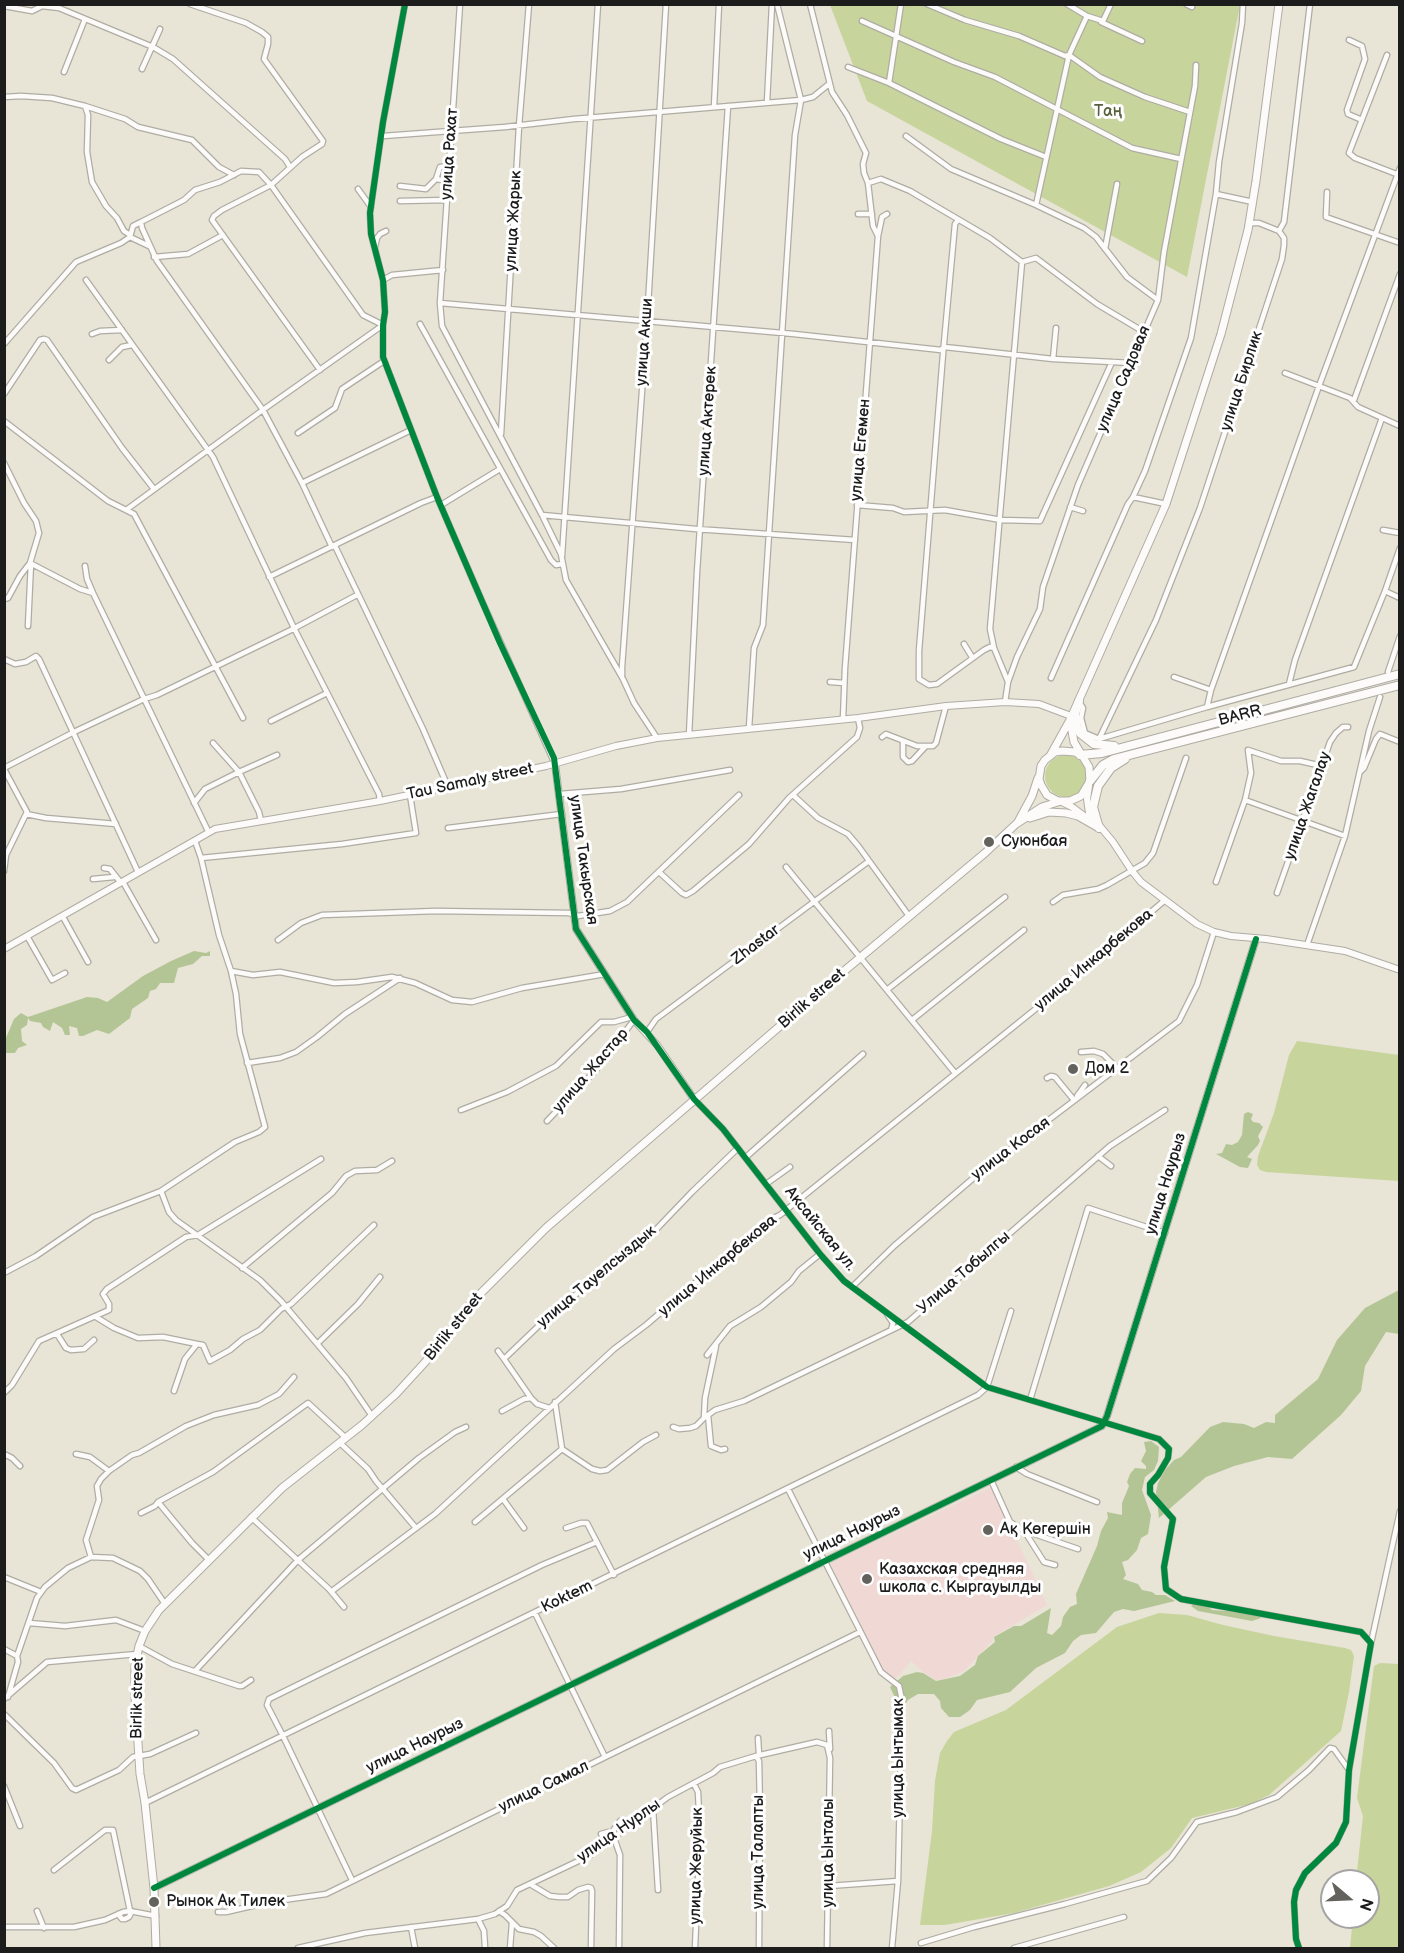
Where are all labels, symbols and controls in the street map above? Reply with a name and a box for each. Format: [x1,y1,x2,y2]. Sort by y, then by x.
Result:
park label: Таң [1094,102,1122,122]
street label: улица Рахат [437,107,463,201]
street label: улица Жарык [502,170,526,272]
street label: улица Акши [632,297,658,387]
street label: улица Садовая [1093,323,1155,435]
street label: улица Бирлик [1217,329,1267,433]
street label: улица Актерек [695,366,721,476]
street label: улица Егемен [847,398,875,502]
street label: BARR [1217,701,1263,731]
street label: улица Жагалау [1280,749,1336,863]
street label: Tau Samaly street [405,759,535,805]
street label: улица Такырская [564,794,602,926]
place label: Суюнбая [1001,832,1067,852]
marker: Суюнбая [982,835,996,849]
street label: улица Инкарбекова [1031,905,1157,1015]
street label: Zhastar [728,921,784,969]
street label: Birlik street [775,965,849,1033]
street label: улица Жастар [549,1025,633,1117]
place label: Дом 2 [1085,1059,1129,1079]
marker: Дом 2 [1066,1062,1080,1076]
street label: улица Косая [968,1113,1054,1185]
street label: улица Наурыз [1141,1131,1191,1237]
street label: Аксайская ул. [780,1183,860,1275]
street label: улица Инкарбекова [655,1211,781,1321]
street label: улица Тауелсыздык [534,1222,660,1332]
street label: Улица Тобылгы [914,1228,1014,1318]
street label: Birlik street [421,1289,487,1365]
street label: улица Наурыз [800,1501,904,1565]
place label: Ақ Көгершін [1000,1520,1091,1540]
marker: Ақ Көгершін [981,1523,995,1537]
place label: Казахская средняя школа с. Кыргауылды [879,1560,1041,1598]
marker: Казахская средняя школа с. Кыргауылды [860,1572,874,1586]
street label: Koktem [538,1576,596,1618]
street label: Birlik street [128,1657,148,1739]
street label: улица Ынтымак [889,1698,909,1818]
street label: улица Наурыз [363,1714,467,1778]
street label: улица Самал [496,1757,592,1817]
street label: улица Нурлы [574,1795,664,1867]
street label: улица Талапты [749,1795,769,1909]
street label: улица Ынталы [819,1798,839,1908]
street label: улица Жеруйык [686,1807,708,1925]
north arrow [1320,1869,1380,1929]
place label: Рынок Ак Тилек [166,1892,285,1912]
marker: Рынок Ак Тилек [147,1895,161,1909]
text: N [1355,1896,1377,1913]

